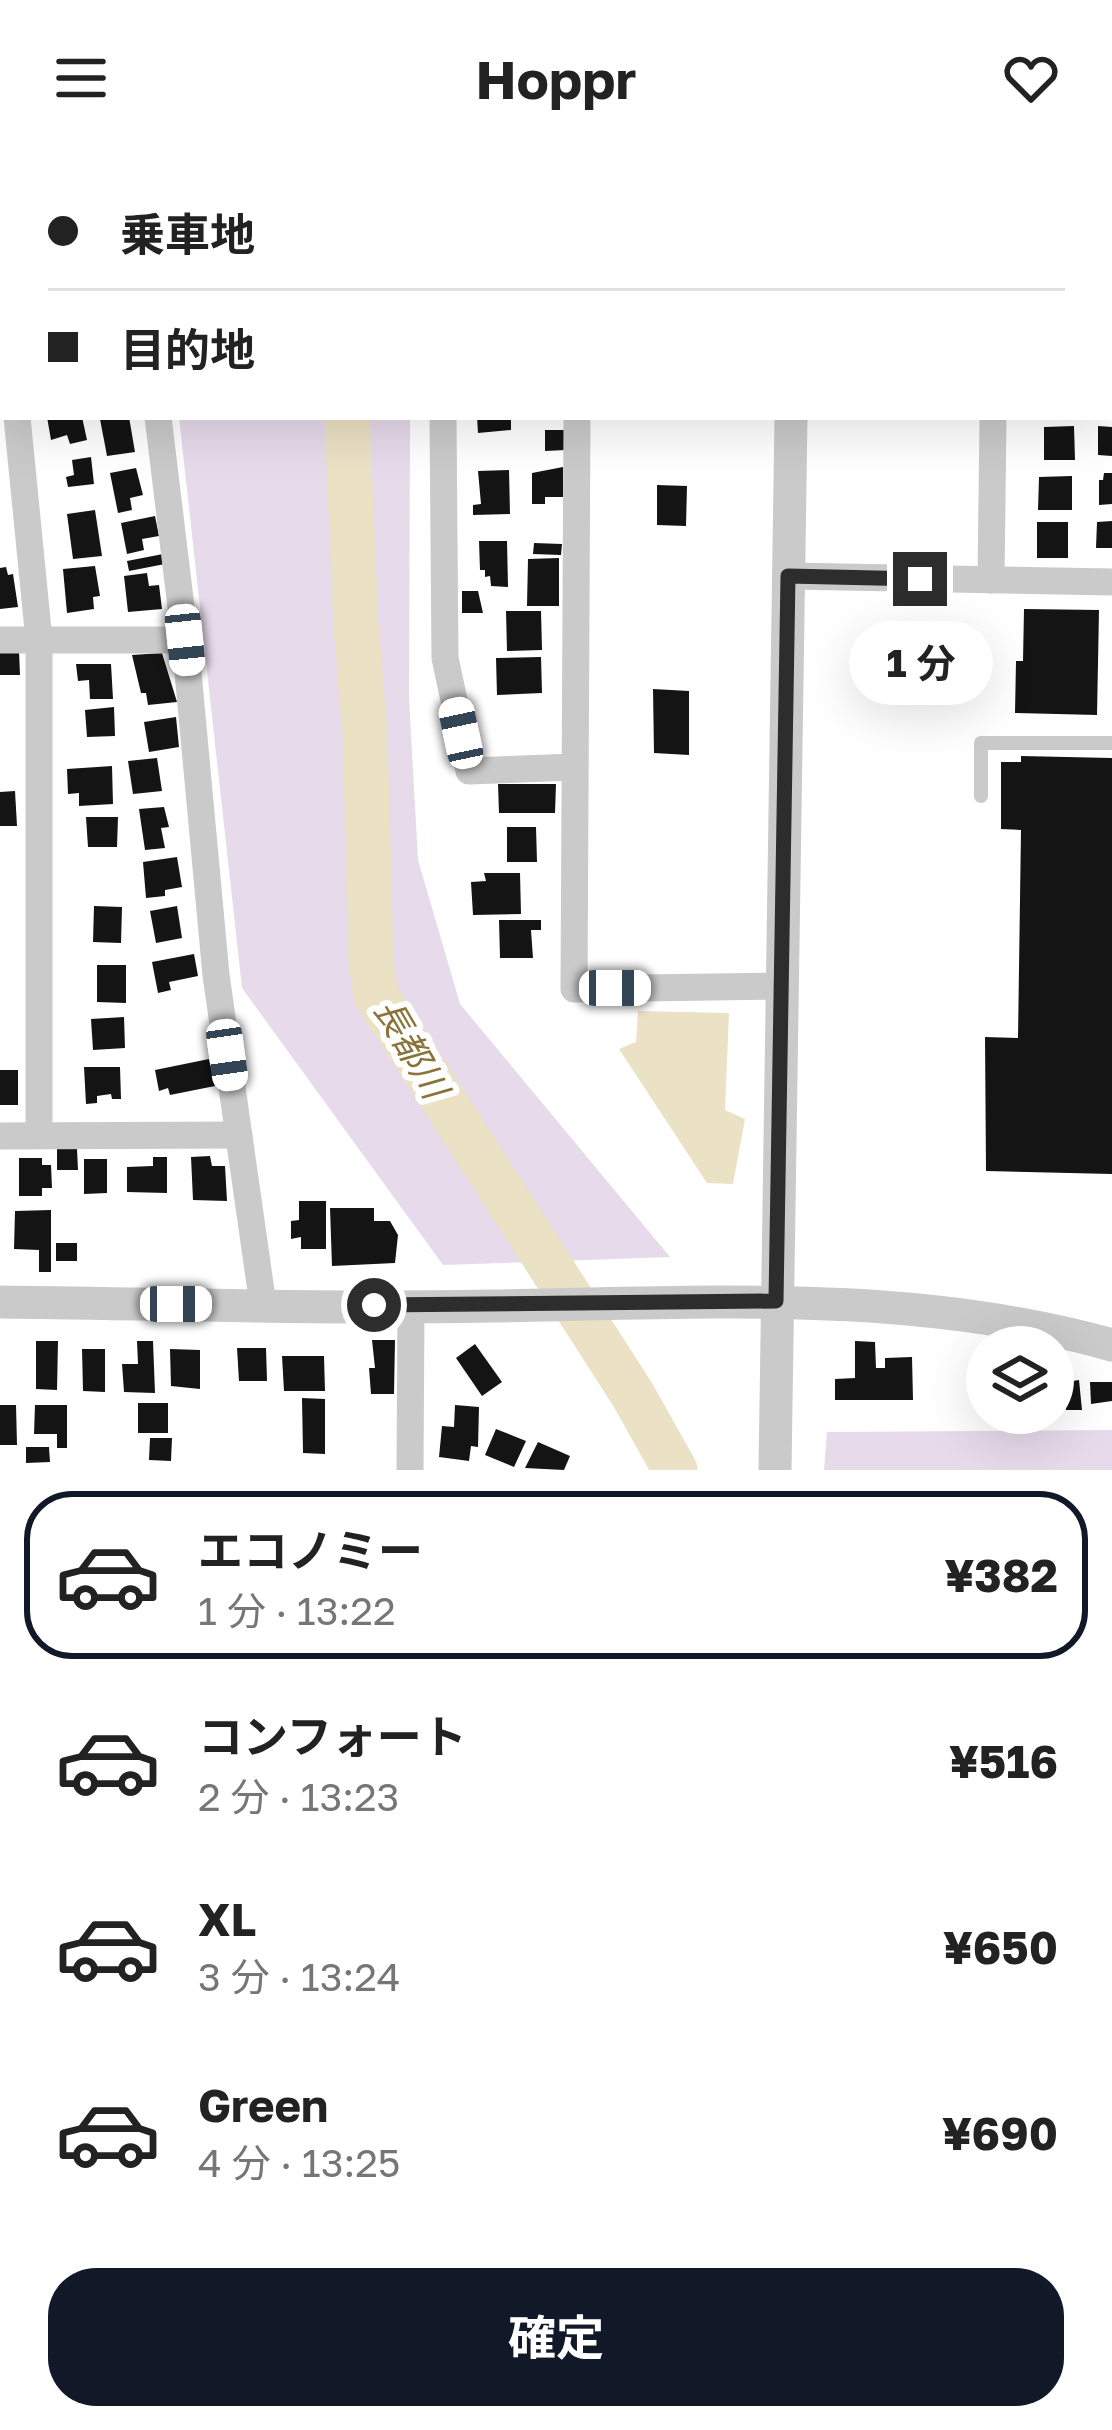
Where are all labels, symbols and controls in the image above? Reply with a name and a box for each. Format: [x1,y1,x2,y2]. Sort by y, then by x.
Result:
icon: menu [48,45,114,111]
icon: heart [998,45,1064,111]
text: Hoppr [476,46,636,111]
text: 乗車地 [120,207,255,261]
text: 目的地 [120,322,255,376]
route end [893,552,947,606]
car [163,602,207,678]
callout: 1 分 [848,621,992,705]
text: 1 分 [887,639,955,686]
car [436,694,486,772]
car [579,970,651,1006]
water label: 長都川 [366,990,460,1109]
car [204,1017,250,1093]
route start [347,1278,401,1332]
car [140,1286,212,1322]
map controls [966,1326,1074,1434]
button: layers [966,1326,1074,1434]
icon: car [54,1521,162,1629]
text: エコノミー [198,1523,423,1577]
text: ¥382 [945,1548,1058,1602]
text: 1 分 · 13:22 [198,1587,396,1634]
icon: car [54,1707,162,1815]
text: コンフォート [198,1709,467,1763]
text: ¥516 [949,1734,1058,1788]
text: 2 分 · 13:23 [198,1773,399,1820]
text: XL [198,1892,256,1946]
icon: car [54,1893,162,2001]
text: ¥650 [943,1920,1058,1974]
text: 3 分 · 13:24 [198,1953,401,2000]
text: Green [198,2078,328,2132]
icon: car [54,2079,162,2187]
text: ¥690 [942,2106,1058,2160]
text: 4 分 · 13:25 [198,2139,400,2186]
button: 確定 [48,2268,1064,2406]

